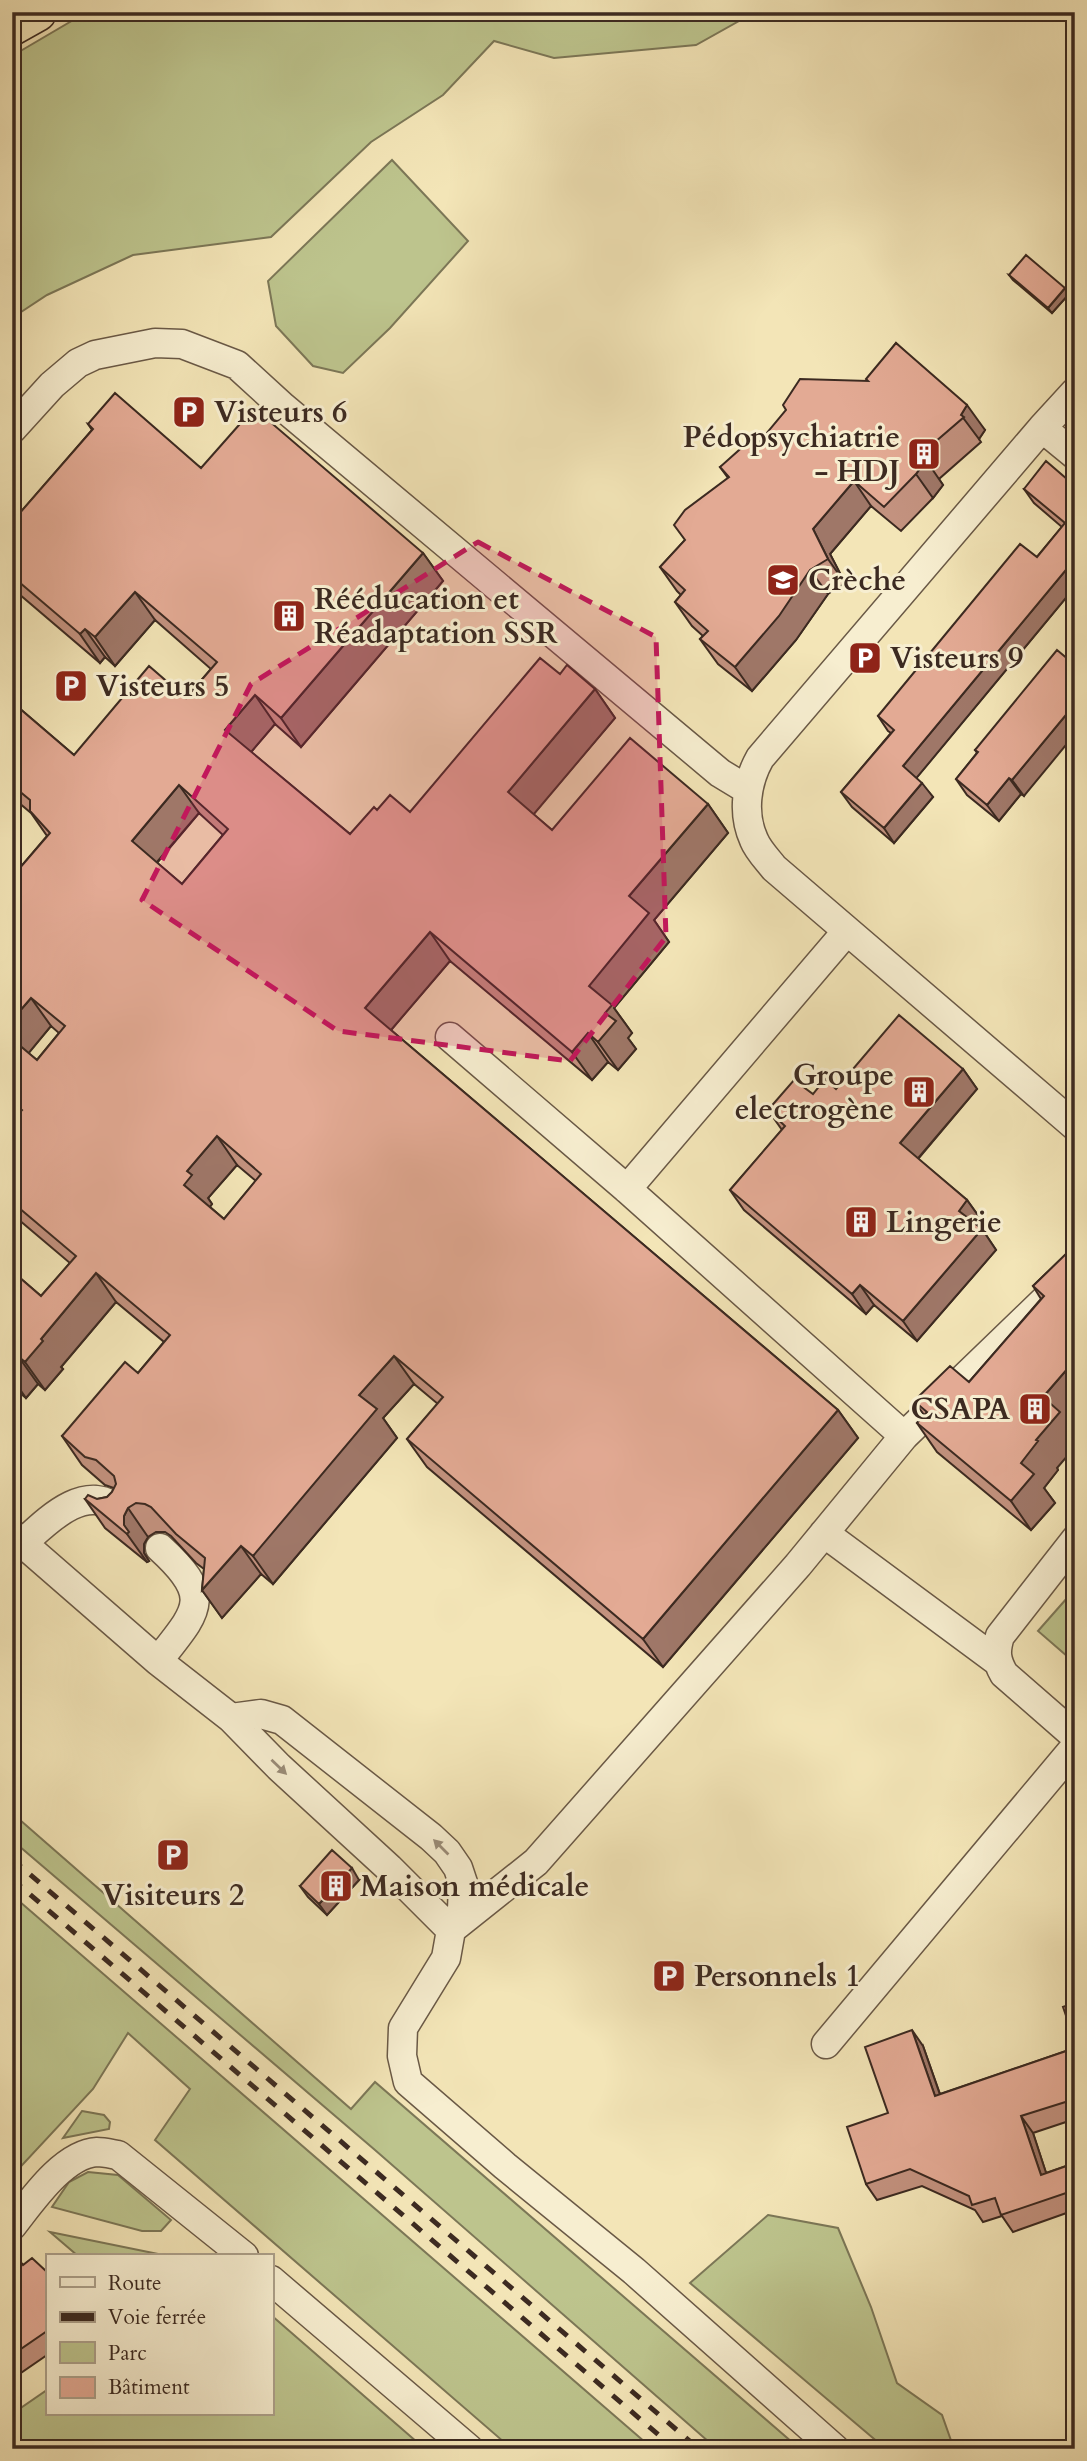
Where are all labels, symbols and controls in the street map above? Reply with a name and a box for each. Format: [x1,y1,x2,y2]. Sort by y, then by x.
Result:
place label: Visteurs 6 [214,392,347,433]
parking icon: Visteurs 6 [170,393,208,431]
place label: Pédopsychiatrie - HDJ [683,417,900,492]
building icon: Pédopsychiatrie - HDJ [905,435,943,473]
place label: Crèche [808,560,906,601]
school or university icon: Crèche [764,561,802,599]
place label: Rééducation et Réadaptation SSR [314,579,558,654]
building icon: Rééducation et Réadaptation SSR [270,597,308,635]
place label: Visteurs 9 [890,638,1023,679]
parking icon: Visteurs 9 [846,639,884,677]
place label: Visteurs 5 [96,666,229,707]
parking icon: Visteurs 5 [52,667,90,705]
place label: Groupe electrogène [735,1055,894,1130]
building icon: Groupe electrogène [900,1073,938,1111]
place label: Lingerie [886,1202,1002,1243]
building icon: Lingerie [842,1203,880,1241]
place label: CSAPA [911,1389,1010,1430]
building icon: CSAPA [1016,1390,1054,1428]
one-way arrow [270,1758,287,1774]
parking icon: Visiteurs 2 [154,1836,192,1874]
one-way arrow [433,1839,450,1856]
place label: Maison médicale [360,1866,589,1907]
building icon: Maison médicale [317,1867,355,1905]
place label: Visiteurs 2 [102,1875,244,1916]
place label: Personnels 1 [694,1956,861,1997]
parking icon: Personnels 1 [650,1957,688,1995]
legend [46,2254,273,2416]
text: Route [108,2269,162,2298]
text: Voie ferrée [108,2303,206,2332]
text: Parc [108,2339,147,2368]
text: Bâtiment [108,2373,190,2402]

